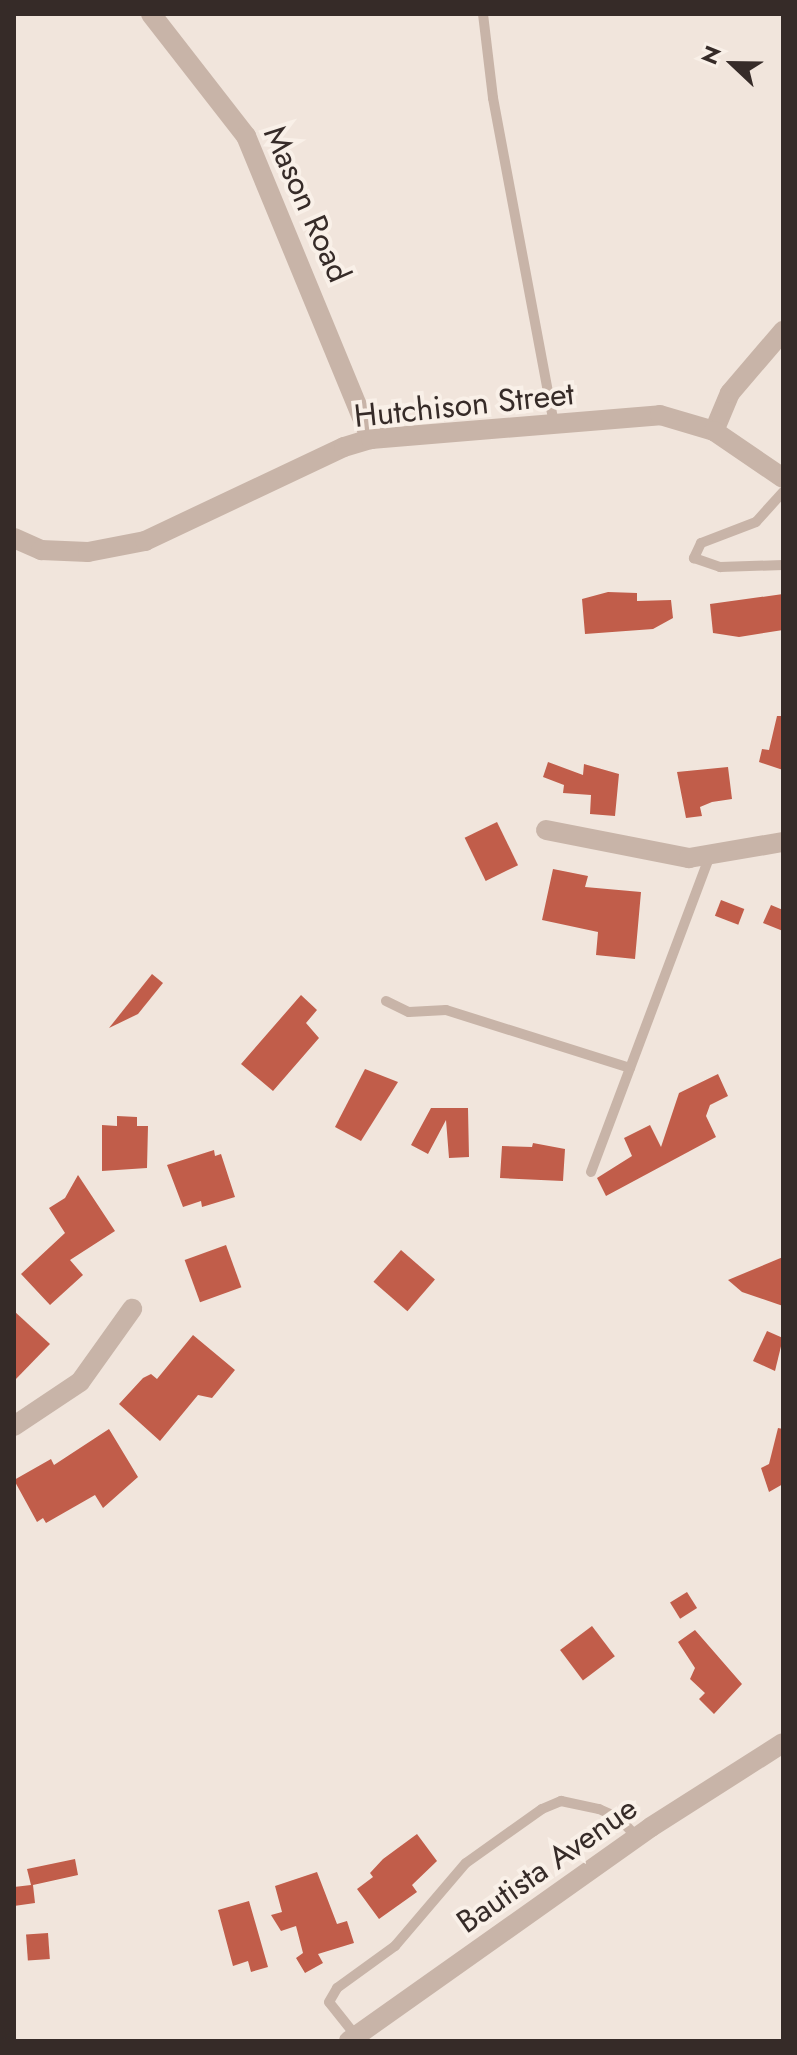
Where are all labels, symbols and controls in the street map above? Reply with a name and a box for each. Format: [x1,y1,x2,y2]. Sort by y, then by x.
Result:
north arrow [693,24,773,104]
text: N [693,41,729,69]
street label: Mason Road [255,120,359,288]
street label: Hutchison Street [352,374,576,436]
street label: Bautista Avenue [449,1789,645,1941]

